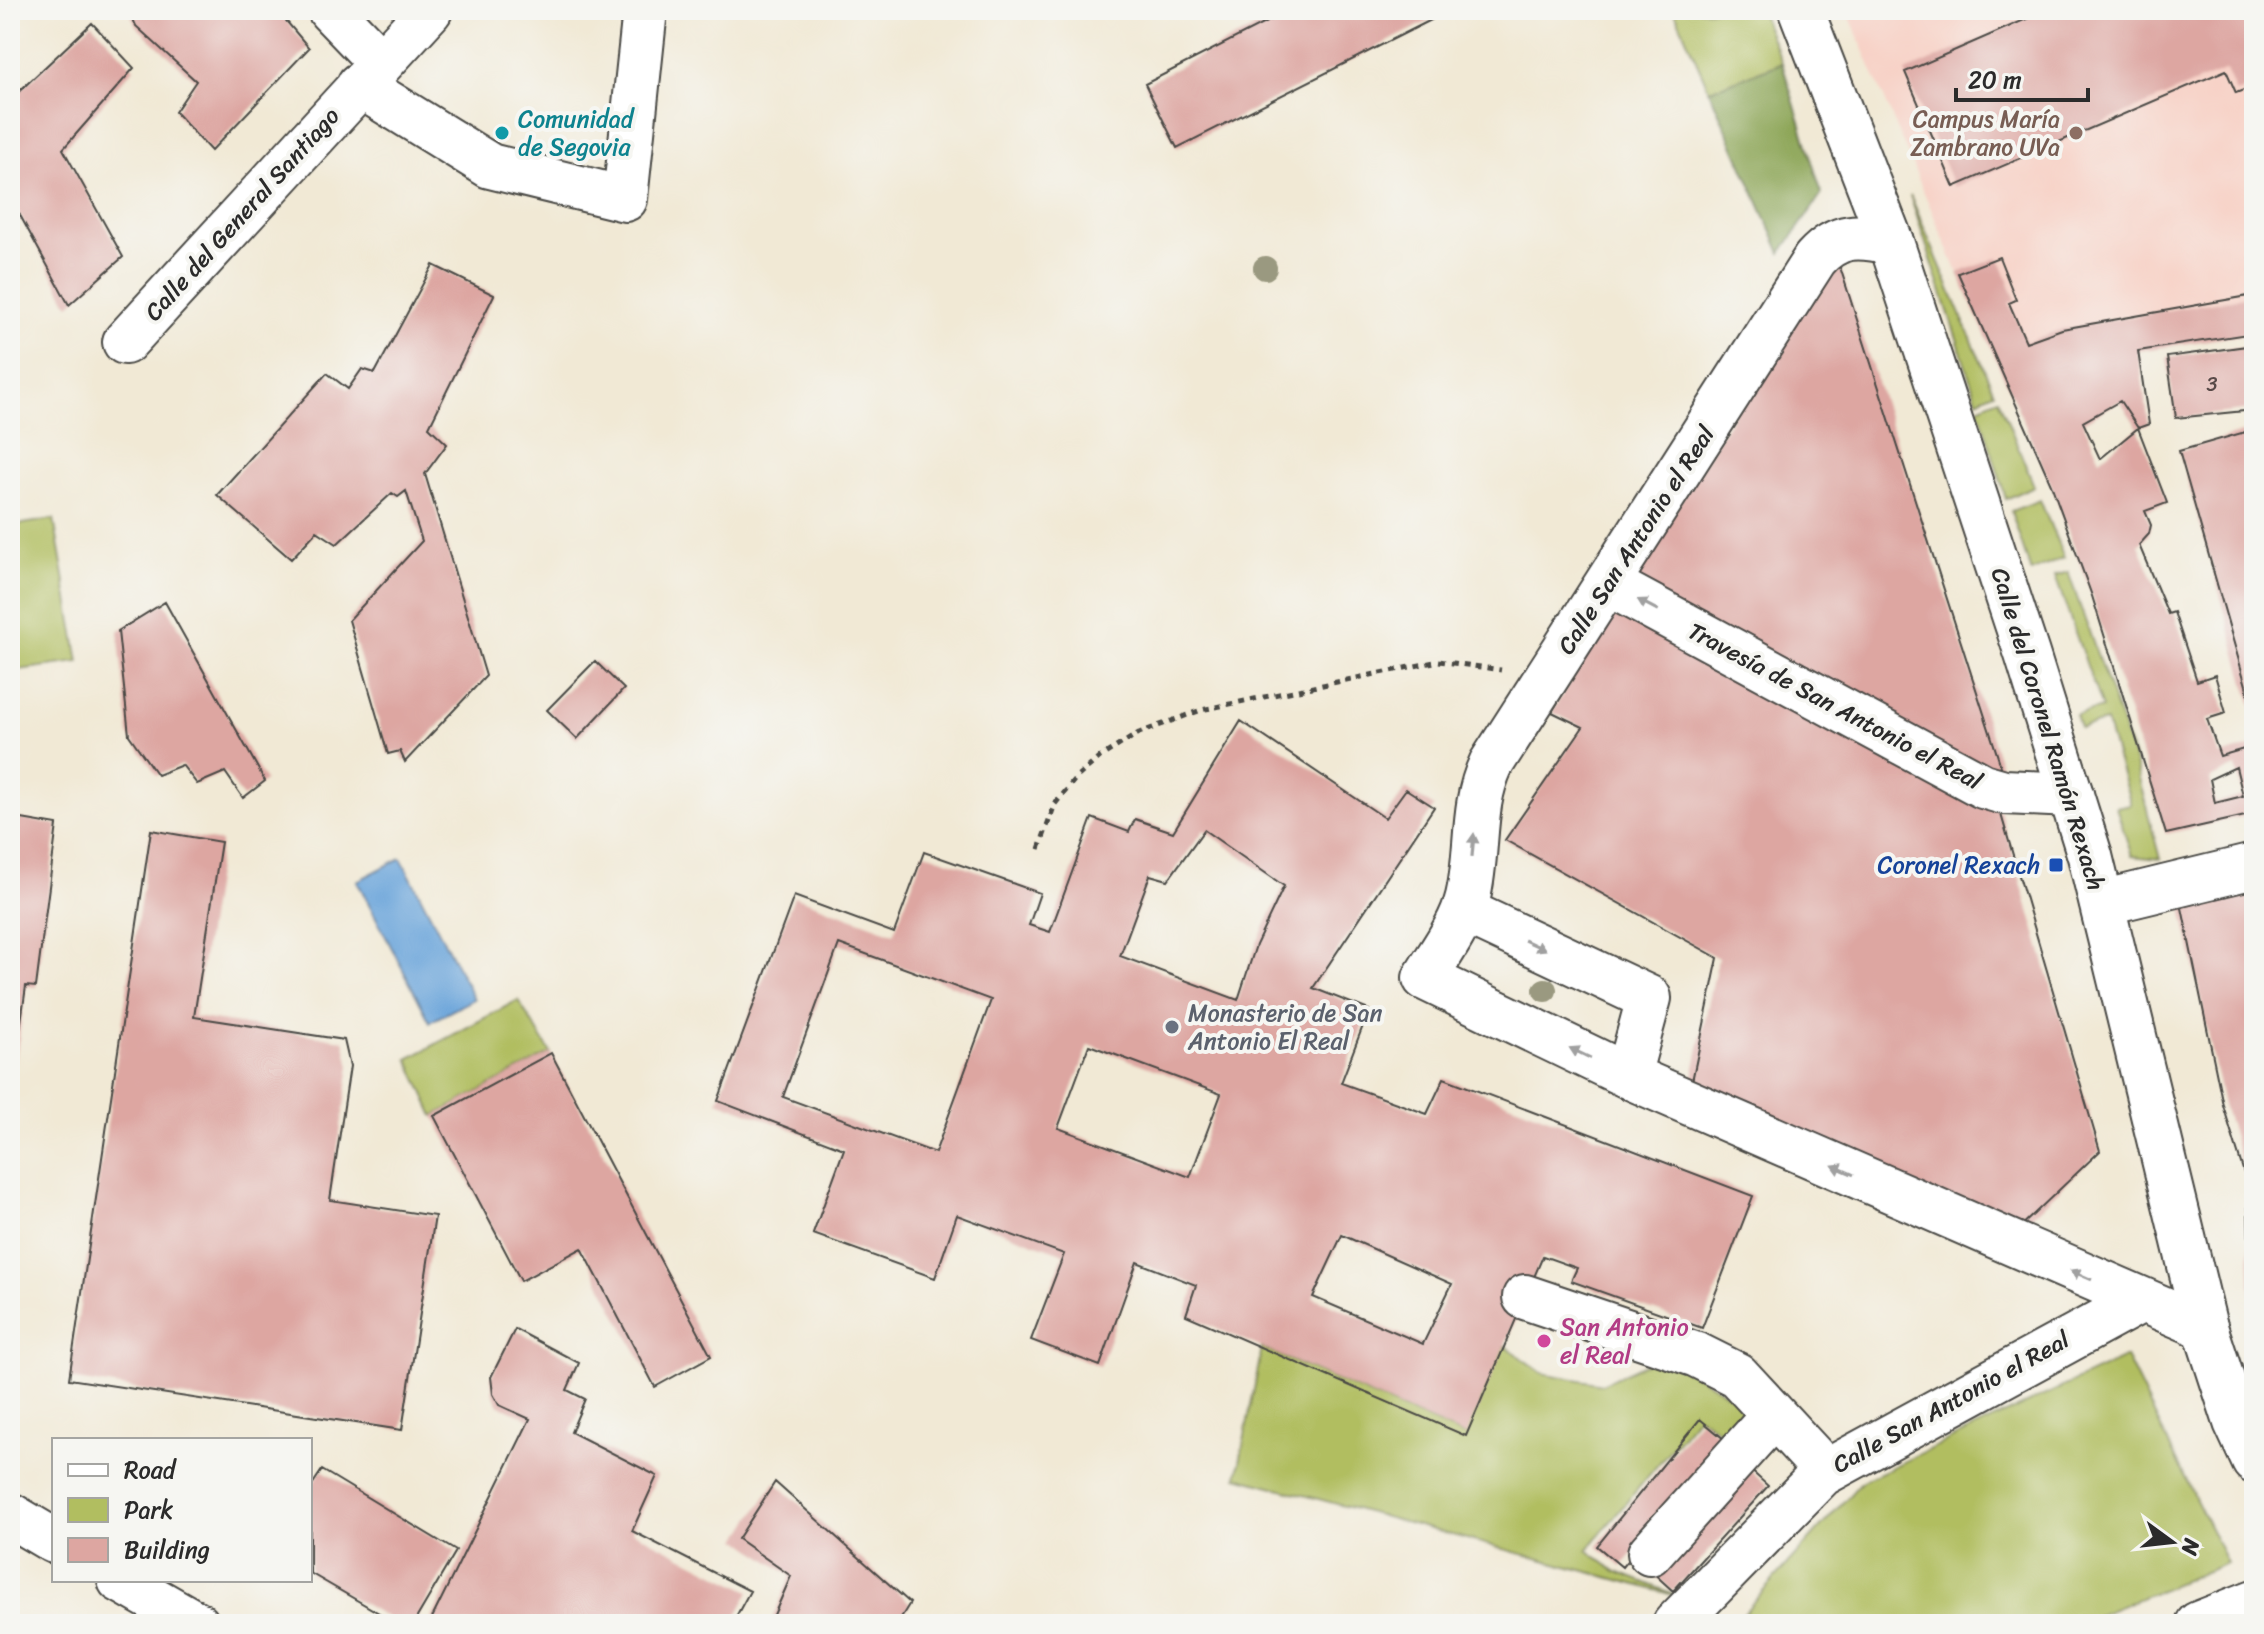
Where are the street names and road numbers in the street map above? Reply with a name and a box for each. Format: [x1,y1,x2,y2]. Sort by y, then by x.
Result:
street label: Calle del General Santiago [134,97,350,331]
street label: Calle San Antonio el Real [1546,416,1727,663]
street label: Calle del Coronel Ramón Rexach [1979,562,2117,896]
street label: Travesía de San Antonio el Real [1680,610,1991,802]
street label: Calle San Antonio el Real [1824,1319,2079,1485]

